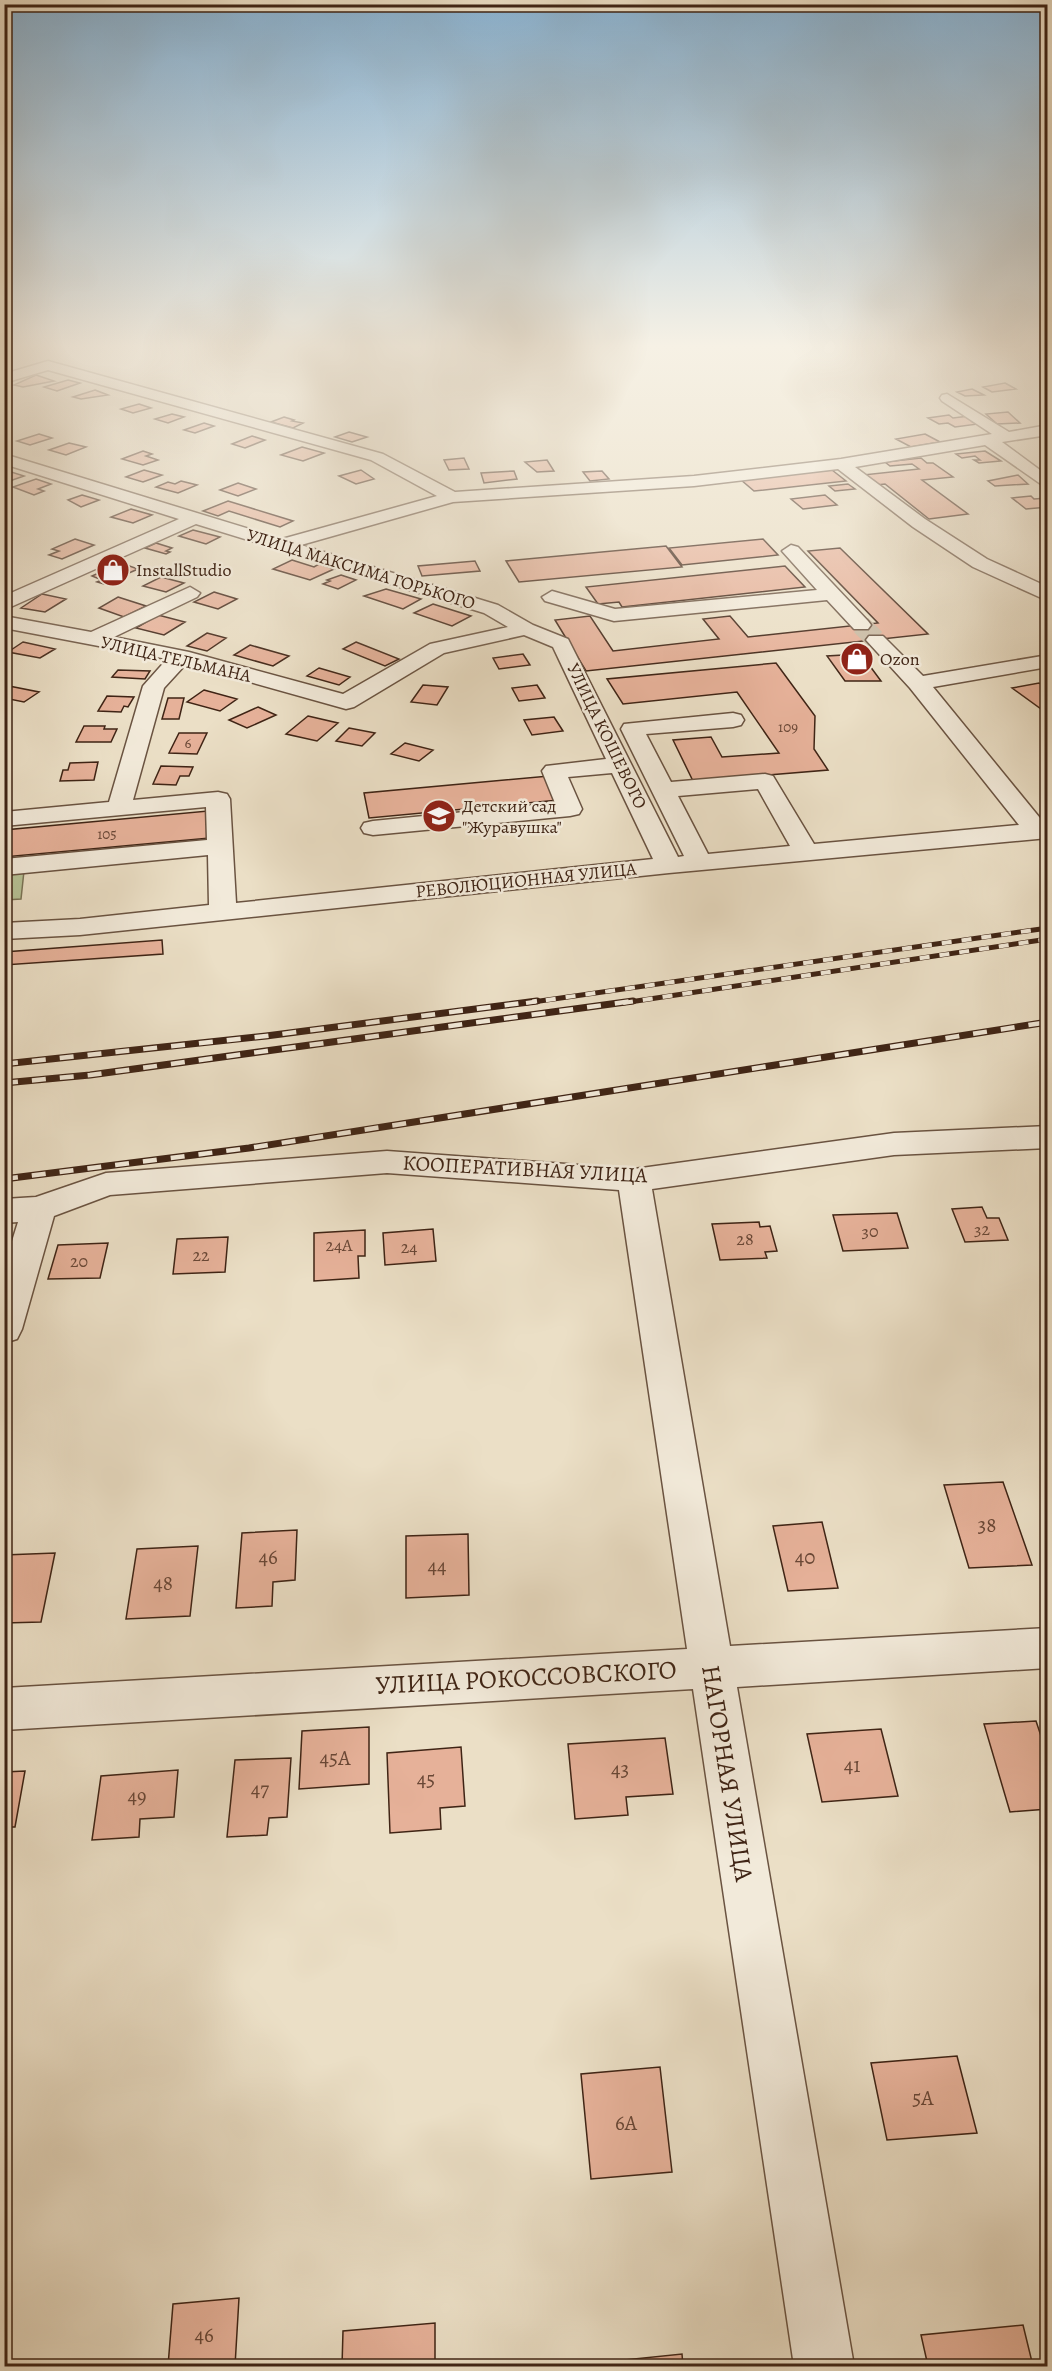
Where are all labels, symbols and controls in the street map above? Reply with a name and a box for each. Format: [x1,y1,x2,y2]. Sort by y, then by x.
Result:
street label: УЛИЦА МАКСИМА ГОРЬКОГО [244,523,478,615]
shop icon: InstallStudio [95,552,131,588]
place label: InstallStudio [136,558,231,582]
street label: УЛИЦА ТЕЛЬМАНА [98,630,254,688]
shop icon: Ozon [839,641,875,677]
place label: Ozon [880,647,920,671]
street label: УЛИЦА КОШЕВОГО [561,659,653,813]
house number: 109 [778,717,798,737]
house number: 6 [185,733,192,753]
place label: Детский сад "Журавушка" [462,794,562,839]
school or university icon: Детский сад "Журавушка" [421,798,457,834]
house number: 105 [97,824,117,844]
street label: РЕВОЛЮЦИОННАЯ УЛИЦА [414,856,638,904]
street label: КООПЕРАТИВНАЯ УЛИЦА [402,1149,649,1189]
house number: 32 [974,1217,990,1241]
house number: 30 [861,1219,879,1243]
house number: 28 [736,1227,754,1251]
house number: 24А [325,1233,353,1257]
house number: 24 [401,1235,417,1259]
house number: 22 [192,1243,210,1267]
house number: 20 [70,1249,88,1273]
house number: 38 [978,1511,996,1539]
house number: 46 [258,1543,278,1571]
house number: 40 [795,1543,815,1571]
house number: 44 [427,1552,447,1580]
house number: 48 [153,1569,173,1597]
street label: УЛИЦА РОКОССОВСКОГО [375,1652,678,1703]
street label: НАГОРНАЯ УЛИЦА [693,1662,762,1885]
house number: 45А [320,1744,351,1772]
house number: 41 [844,1751,860,1779]
house number: 43 [611,1755,629,1783]
house number: 45 [417,1765,435,1793]
house number: 47 [251,1775,269,1803]
house number: 49 [127,1782,147,1810]
house number: 5А [912,2084,934,2112]
house number: 6А [615,2109,638,2137]
house number: 46 [194,2321,214,2349]

